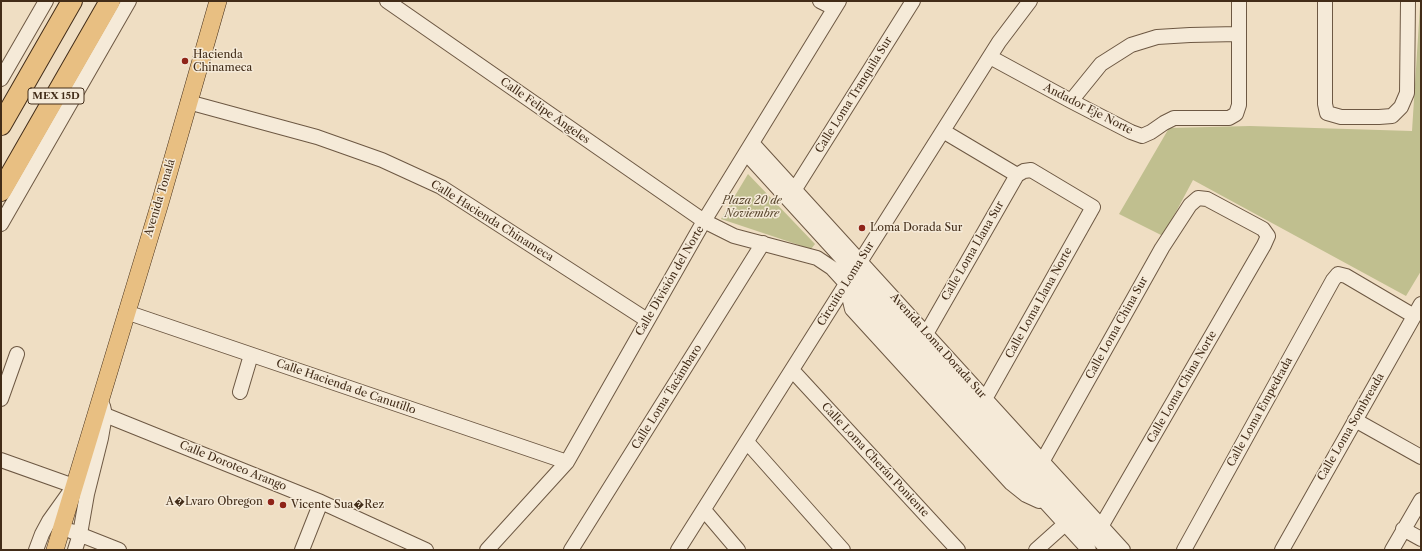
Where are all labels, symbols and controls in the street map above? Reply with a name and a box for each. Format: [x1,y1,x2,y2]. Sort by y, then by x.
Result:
street label: Calle Loma Tranquila Sur [813,34,895,156]
place label: Hacienda Chinameca [193,48,252,74]
marker: Hacienda Chinameca [180,56,190,66]
street label: Calle Felipe Ángeles [498,75,592,147]
street label: Andador Eje Norte [1041,81,1135,137]
road number: MEX 15D [28,88,84,104]
street label: Avenida Tonalá [142,158,178,238]
street label: Calle Hacienda Chinameca [428,178,556,264]
park label: Plaza 20 de Noviembre [722,194,782,220]
street label: Calle Loma Llana Sur [939,199,1007,303]
place label: Loma Dorada Sur [870,221,962,235]
street label: Calle División del Norte [633,223,707,339]
marker: Loma Dorada Sur [857,223,867,233]
street label: Circuito Loma Sur [815,239,877,329]
street label: Calle Loma Llana Norte [1003,245,1075,361]
street label: Calle Loma China Sur [1083,274,1151,382]
street label: Avenida Loma Dorada Sur [887,291,989,401]
street label: Calle Loma China Norte [1144,329,1220,445]
street label: Calle Loma Tacámbaro [629,342,705,452]
street label: Calle Loma Empedrada [1224,355,1296,469]
street label: Calle Hacienda de Canutillo [274,357,418,417]
street label: Calle Loma Sombreada [1315,371,1387,483]
street label: Calle Loma Cherán Poniente [818,400,932,520]
street label: Calle Doroteo Arango [177,438,289,494]
place label: A�Lvaro Obregon [166,495,263,509]
marker: A�Lvaro Obregon [266,497,276,507]
place label: Vicente Sua�Rez [291,498,384,512]
marker: Vicente Sua�Rez [278,500,288,510]

